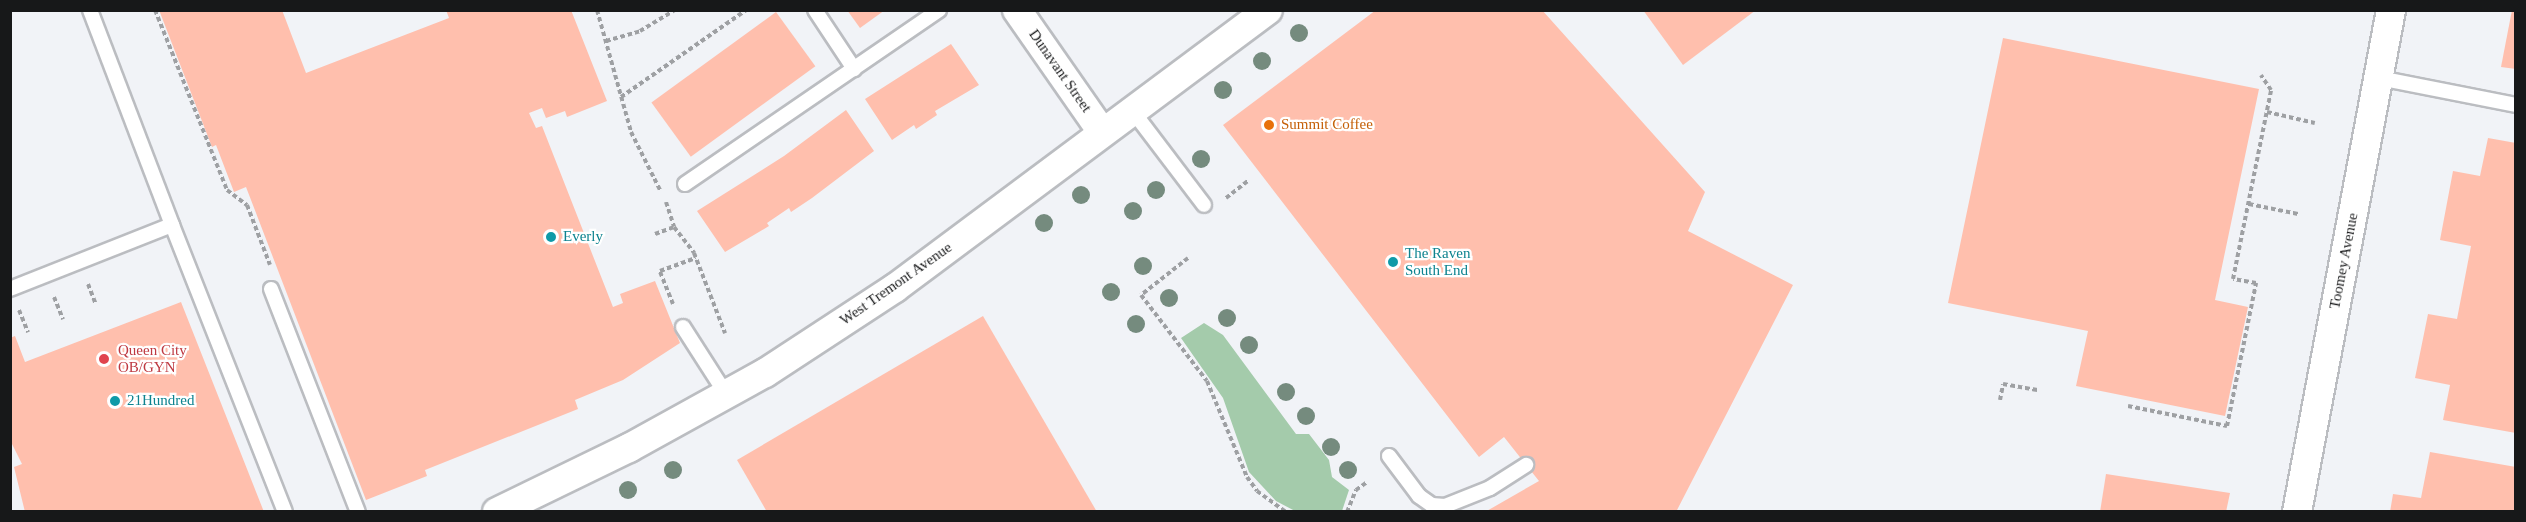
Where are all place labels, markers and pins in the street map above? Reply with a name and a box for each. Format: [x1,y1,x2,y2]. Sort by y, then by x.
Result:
place label: Summit Coffee [1281,116,1373,134]
marker: Summit Coffee [1262,118,1276,132]
place label: Everly [563,228,603,246]
marker: Everly [544,230,558,244]
place label: The Raven South End [1405,244,1470,279]
marker: The Raven South End [1386,255,1400,269]
place label: Queen City OB/GYN [118,341,187,376]
marker: Queen City OB/GYN [95,350,113,368]
place label: 21Hundred [127,392,194,410]
marker: 21Hundred [108,394,122,408]

